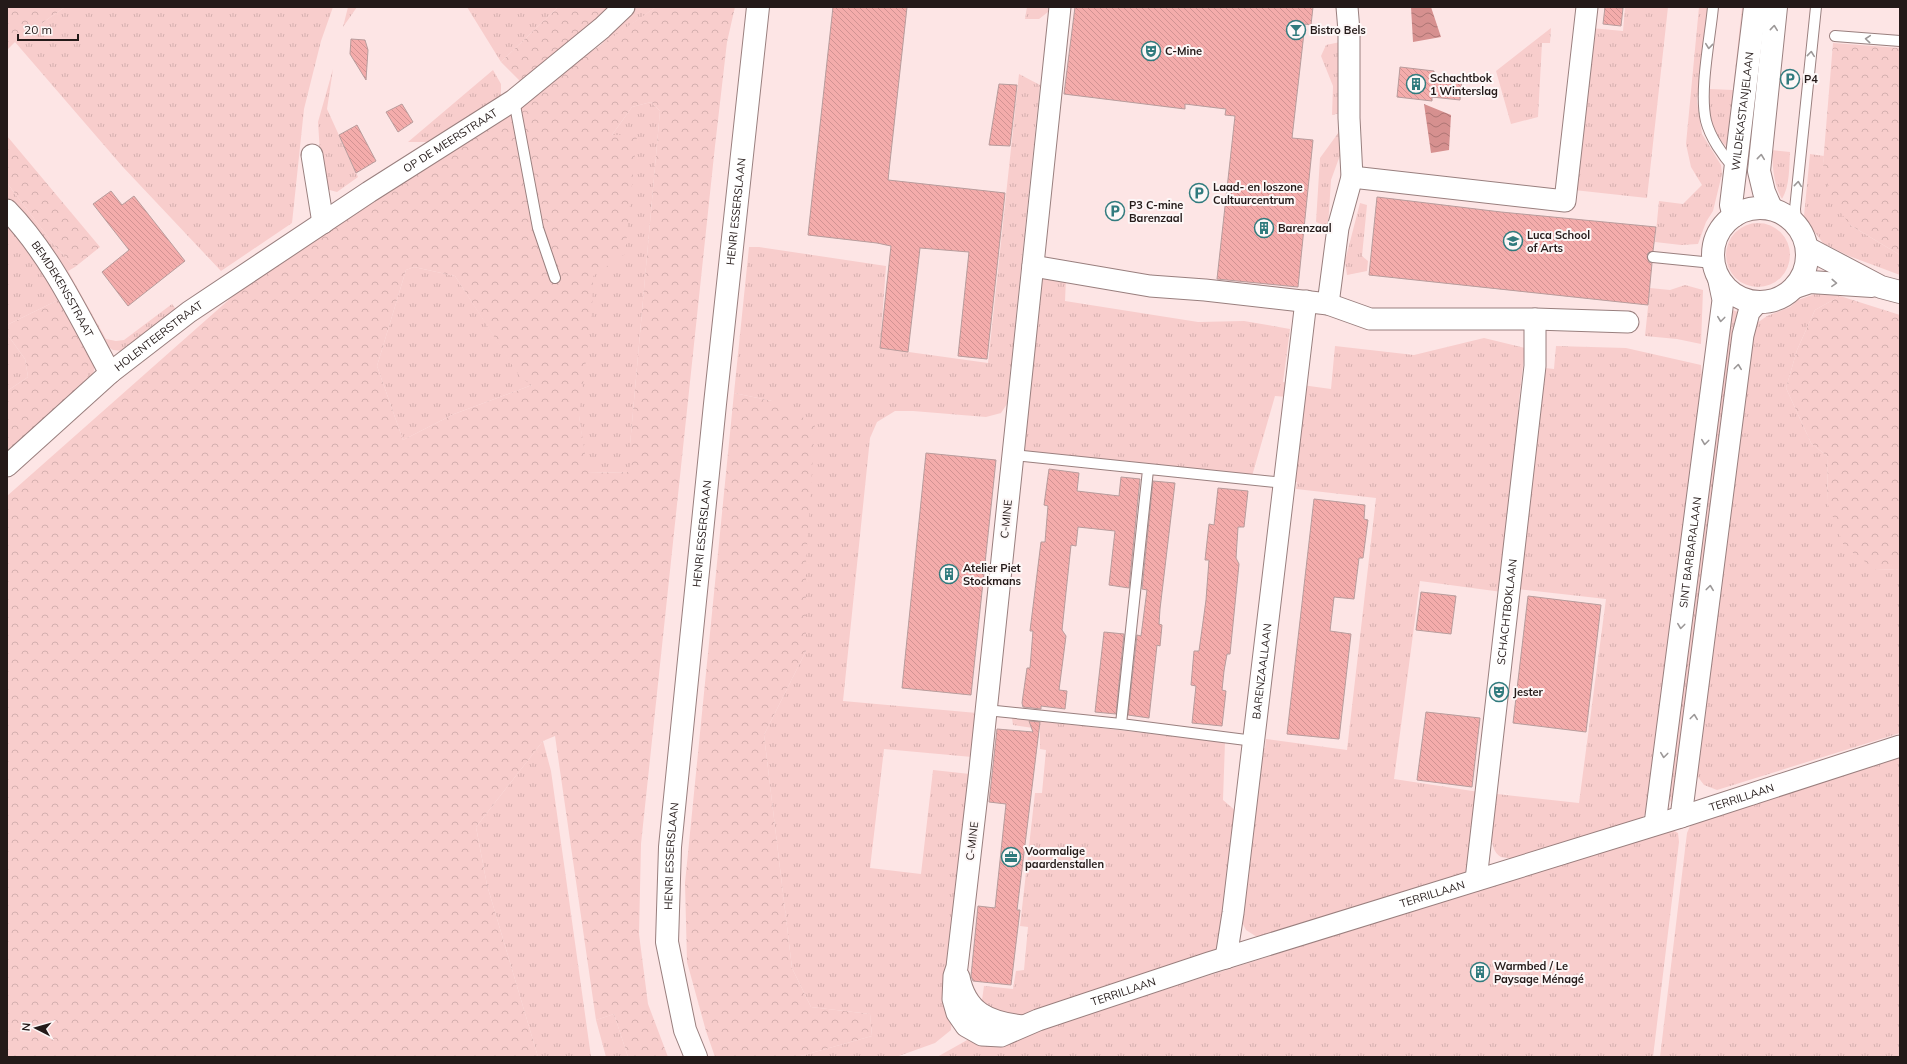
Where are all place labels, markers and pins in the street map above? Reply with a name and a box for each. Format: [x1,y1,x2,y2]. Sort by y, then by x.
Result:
bar icon: Bistro Bels [1285,19,1307,41]
place label: Bistro Bels [1310,23,1366,37]
theatre icon: C-Mine [1140,40,1162,62]
place label: C-Mine [1165,44,1202,58]
parking icon: P4 [1779,68,1801,90]
place label: Schachtbok 1 Winterslag [1430,71,1498,98]
place label: P4 [1804,72,1818,86]
building icon: Schachtbok 1 Winterslag [1405,73,1427,95]
place label: Laad- en loszone Cultuurcentrum [1213,180,1303,207]
parking icon: Laad- en loszone Cultuurcentrum [1188,182,1210,204]
place label: P3 C-mine Barenzaal [1129,198,1183,225]
parking icon: P3 C-mine Barenzaal [1104,200,1126,222]
building icon: Barenzaal [1253,217,1275,239]
place label: Barenzaal [1278,221,1332,235]
place label: Luca School of Arts [1527,228,1590,255]
school or university icon: Luca School of Arts [1502,230,1524,252]
place label: Atelier Piet Stockmans [963,561,1022,588]
building icon: Atelier Piet Stockmans [938,563,960,585]
theatre icon: Jester [1488,681,1510,703]
place label: Jester [1513,685,1544,699]
place label: Voormalige paardenstallen [1024,844,1104,871]
office icon: Voormalige paardenstallen [1000,846,1022,868]
place label: Warmbed / Le Paysage Ménagé [1494,959,1584,986]
building icon: Warmbed / Le Paysage Ménagé [1469,961,1491,983]

